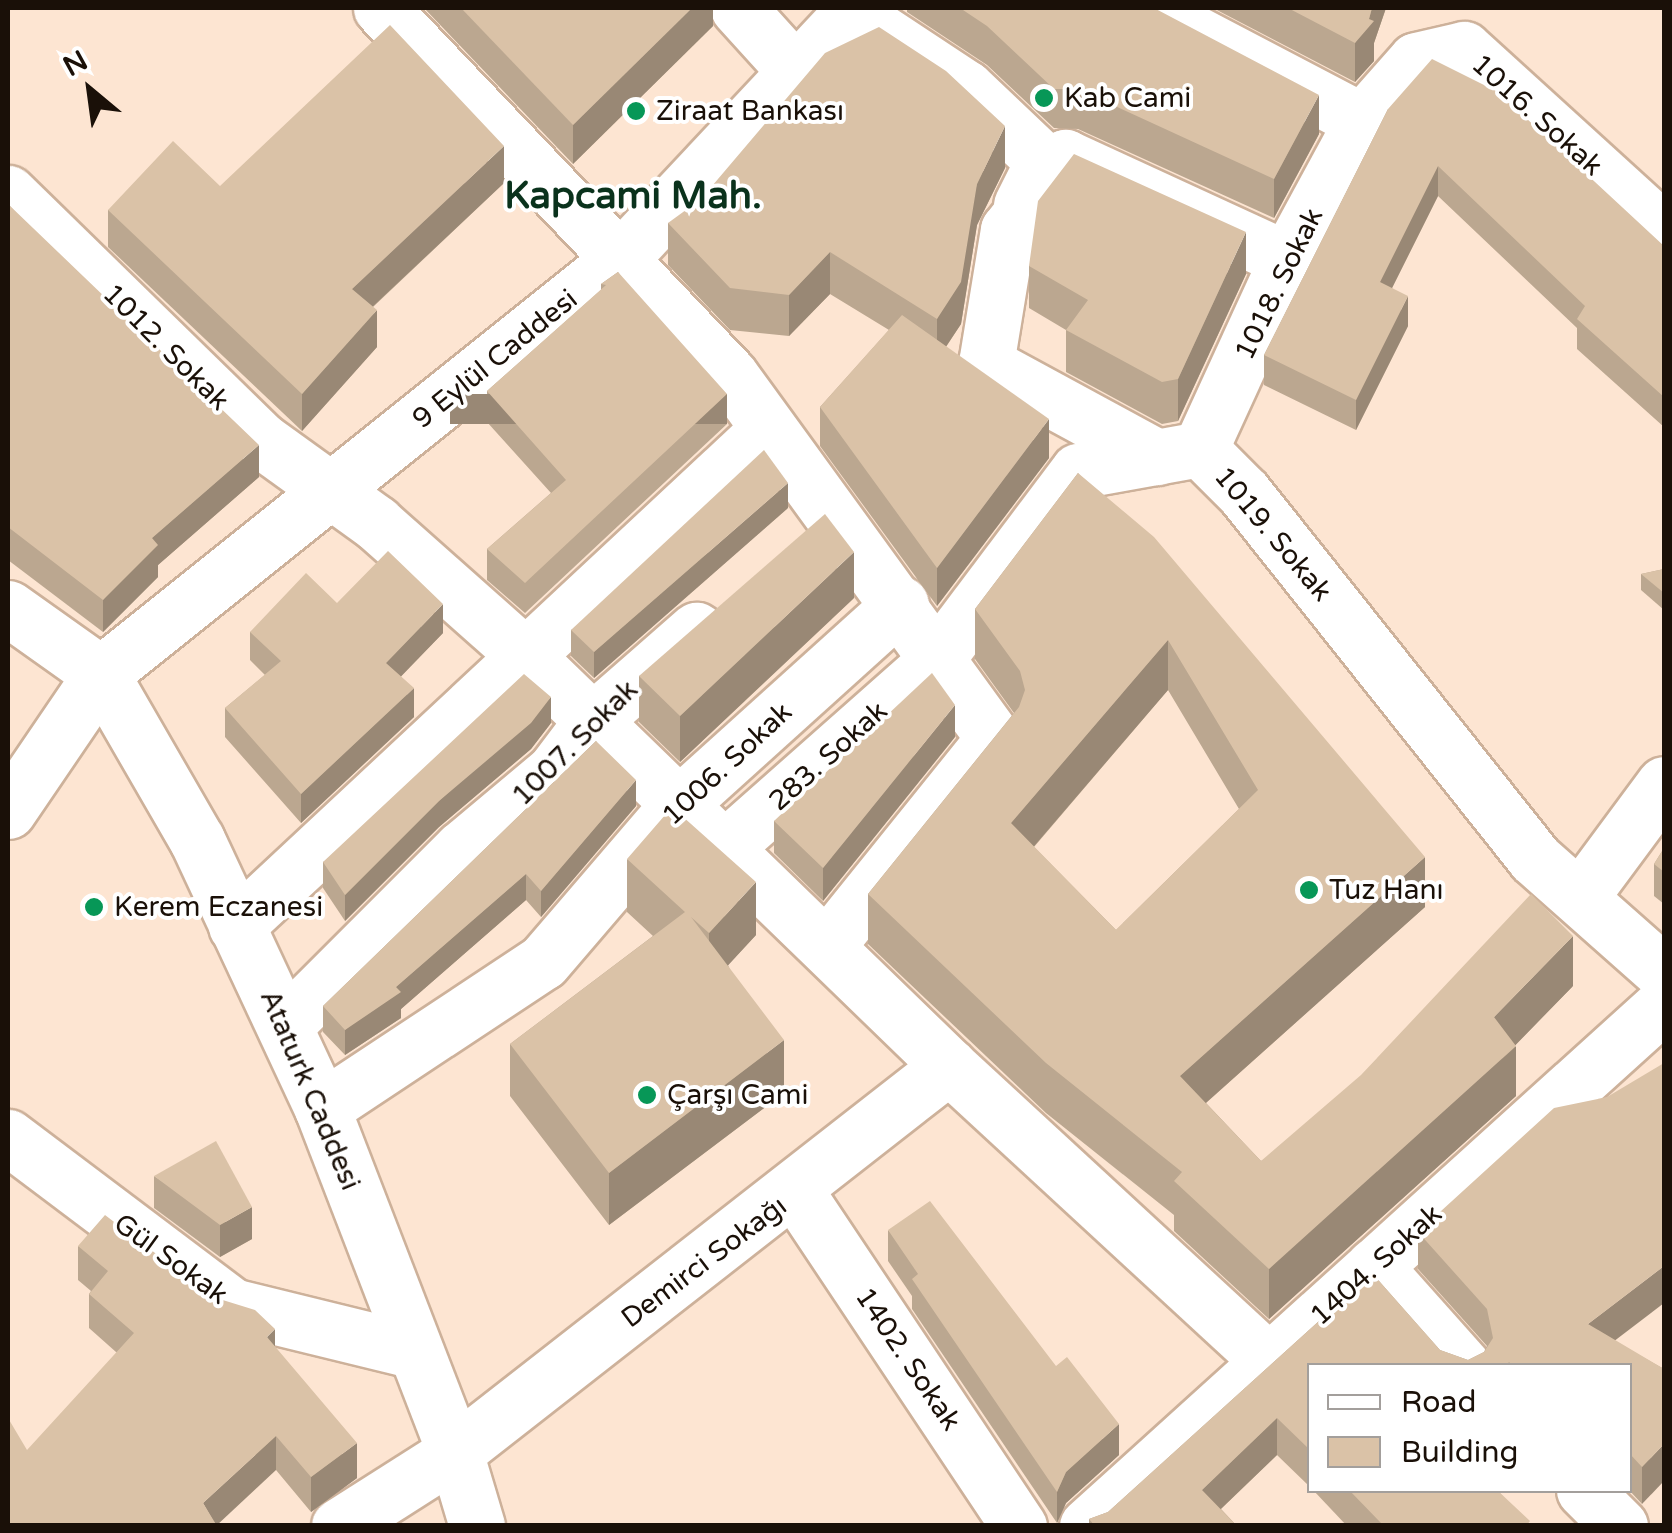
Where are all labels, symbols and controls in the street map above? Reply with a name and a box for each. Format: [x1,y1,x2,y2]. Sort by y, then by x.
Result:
north arrow [40,40,140,140]
text: N [57,43,94,84]
street label: 1016. Sokak [1464,47,1610,183]
place label: Kab Cami [1064,81,1191,115]
marker: Kab Cami [1033,87,1055,109]
place label: Ziraat Bankası [656,94,844,128]
marker: Ziraat Bankası [625,100,647,122]
district label: Kapcami Mah. [504,174,762,220]
street label: 1018. Sokak [1228,202,1330,366]
street label: 1012. Sokak [96,277,236,417]
street label: 9 Eylül Caddesi [406,282,584,436]
street label: 1019. Sokak [1207,460,1339,608]
street label: 1007. Sokak [505,673,645,813]
street label: 283. Sokak [762,694,894,818]
street label: 1006. Sokak [655,695,799,833]
place label: Tuz Hanı [1329,873,1444,907]
marker: Tuz Hanı [1298,879,1320,901]
place label: Kerem Eczanesi [114,890,323,924]
marker: Kerem Eczanesi [83,896,105,918]
street label: Ataturk Caddesi [253,985,367,1195]
place label: Çarşı Cami [667,1078,808,1112]
marker: Çarşı Cami [636,1084,658,1106]
street label: Demirci Sokağı [615,1189,793,1335]
street label: 1404. Sokak [1303,1197,1449,1333]
street label: Gül Sokak [107,1206,235,1312]
street label: 1402. Sokak [848,1281,968,1437]
legend [1307,1363,1632,1493]
text: Road [1401,1384,1476,1421]
text: Building [1401,1434,1518,1471]

